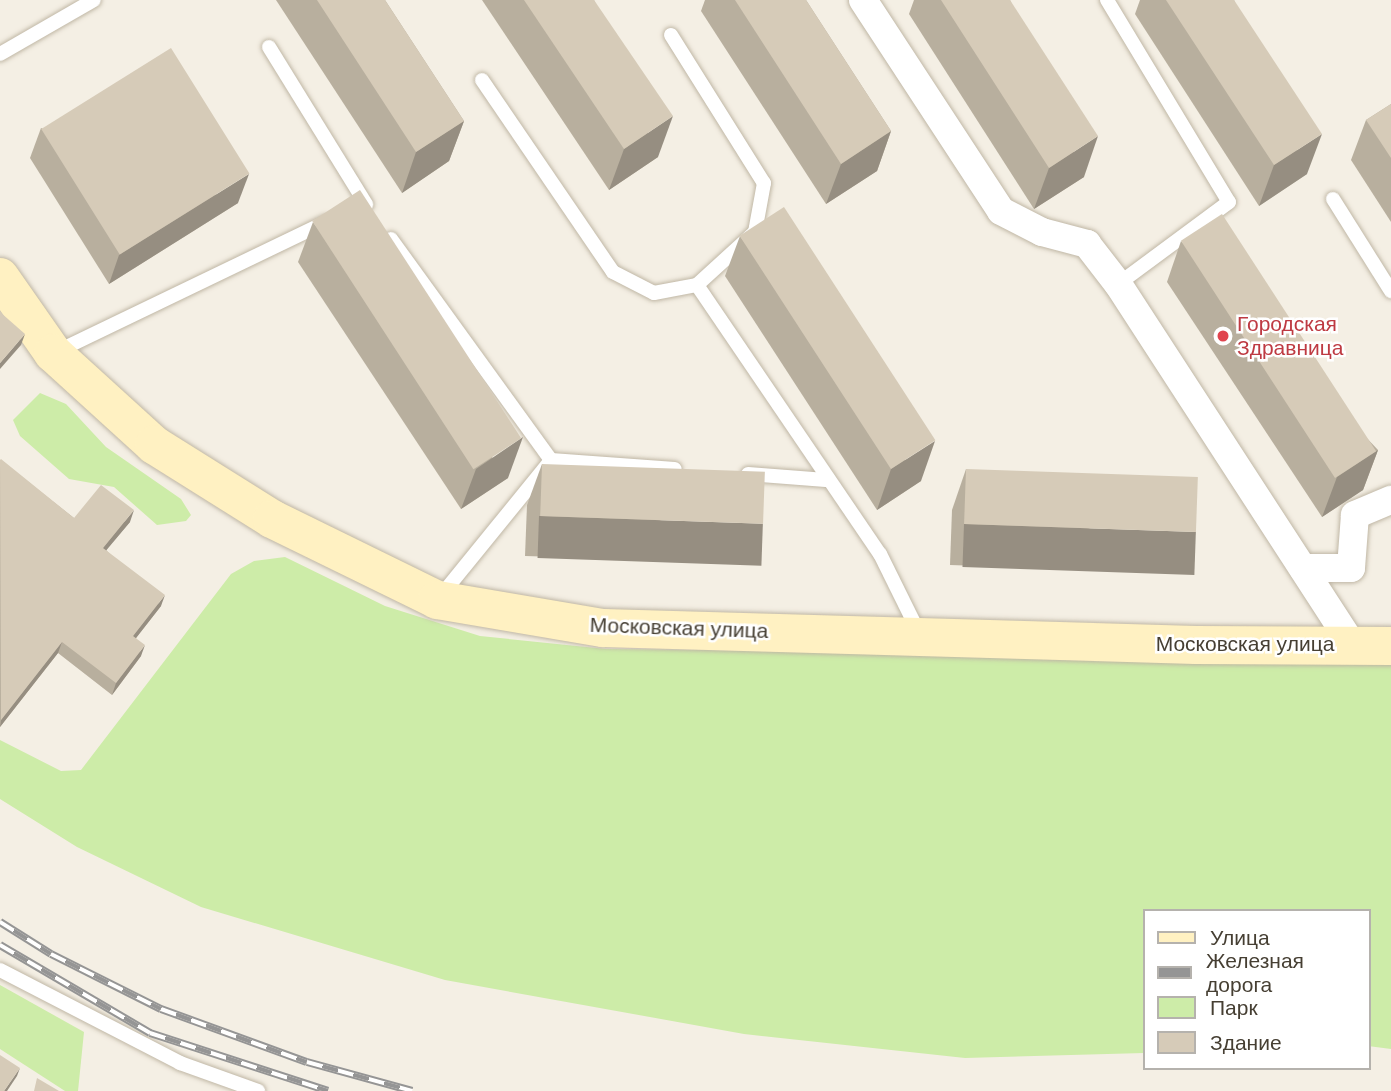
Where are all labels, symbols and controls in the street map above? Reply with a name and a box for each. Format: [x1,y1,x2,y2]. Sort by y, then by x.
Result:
place label: Городская Здравница [1237,311,1343,361]
marker: Городская Здравница [1215,328,1231,344]
street label: Московская улица [589,612,769,644]
street label: Московская улица [1156,631,1334,657]
legend [1142,909,1370,1070]
text: Улица [1210,926,1270,949]
text: Железная дорога [1206,949,1304,996]
text: Парк [1210,996,1258,1019]
text: Здание [1210,1031,1282,1054]

